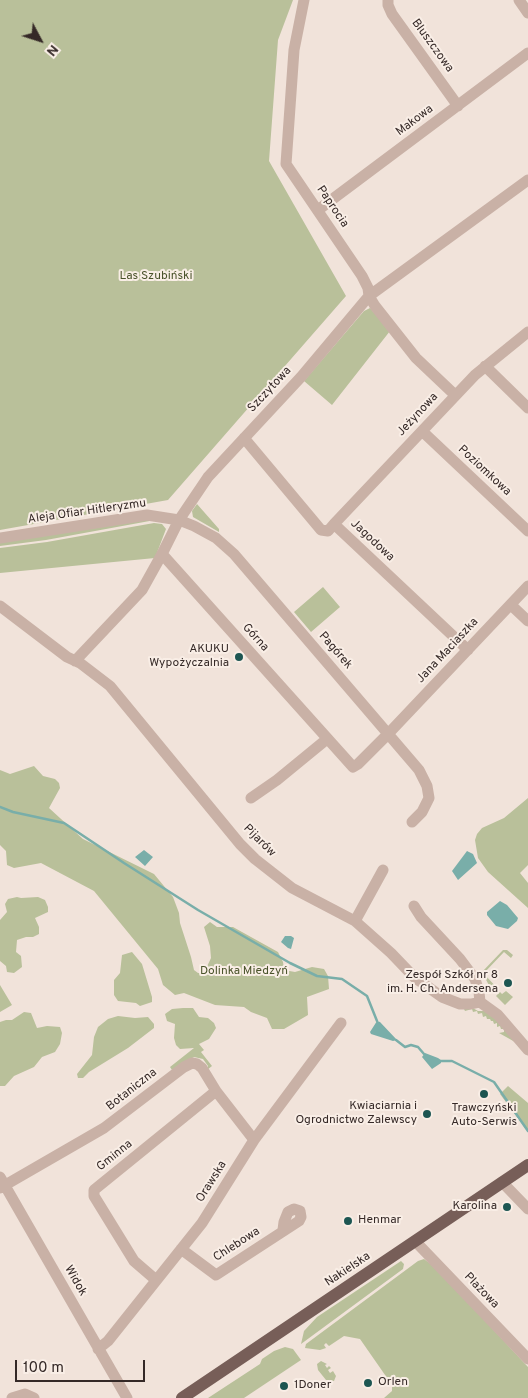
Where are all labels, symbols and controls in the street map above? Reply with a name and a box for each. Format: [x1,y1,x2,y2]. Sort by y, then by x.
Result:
north arrow [15,15,65,65]
street label: Bluszczowa [408,17,456,75]
text: N [42,41,62,59]
street label: Makowa [394,102,436,140]
street label: Paprocia [313,183,351,231]
park label: Las Szubiński [119,270,193,284]
street label: Szczytowa [245,364,295,416]
street label: Jeżynowa [394,390,442,440]
street label: Poziomkowa [454,443,514,499]
street label: Aleja Ofiar Hitleryzmu [27,497,147,527]
street label: Jagodowa [347,517,397,565]
street label: Jana Maciaszka [414,615,482,687]
street label: Górna [239,621,271,655]
street label: Pagórek [315,630,355,672]
place label: AKUKU Wypożyczalnia [149,643,229,671]
marker: AKUKU Wypożyczalnia [233,651,245,663]
street label: Pijarów [240,822,278,860]
park label: Dolinka Miedzyń [200,965,288,979]
place label: Zespół Szkół nr 8 im. H. Ch. Andersena [387,969,498,997]
marker: Zespół Szkół nr 8 im. H. Ch. Andersena [502,977,514,989]
street label: Botaniczna [104,1066,160,1114]
marker: Trawczyński Auto-Serwis [478,1088,490,1100]
place label: Kwiaciarnia i Ogrodnictwo Zalewscy [295,1100,417,1128]
place label: Trawczyński Auto-Serwis [451,1102,517,1130]
marker: Kwiaciarnia i Ogrodnictwo Zalewscy [421,1108,433,1120]
street label: Gminna [94,1137,136,1175]
street label: Orawska [194,1159,230,1205]
place label: Karolina [452,1200,497,1214]
marker: Karolina [501,1201,513,1213]
place label: Henmar [358,1214,401,1228]
marker: Henmar [342,1215,354,1227]
street label: Chlebowa [211,1225,263,1265]
street label: Nakielska [323,1250,373,1290]
street label: Widok [61,1263,89,1299]
street label: Plażowa [460,1270,502,1312]
scale bar [18,1350,148,1382]
text: 100 m [23,1359,64,1378]
place label: Orlen [378,1376,408,1390]
marker: Orlen [362,1377,374,1389]
place label: 1Doner [294,1379,331,1393]
marker: 1Doner [278,1380,290,1392]

